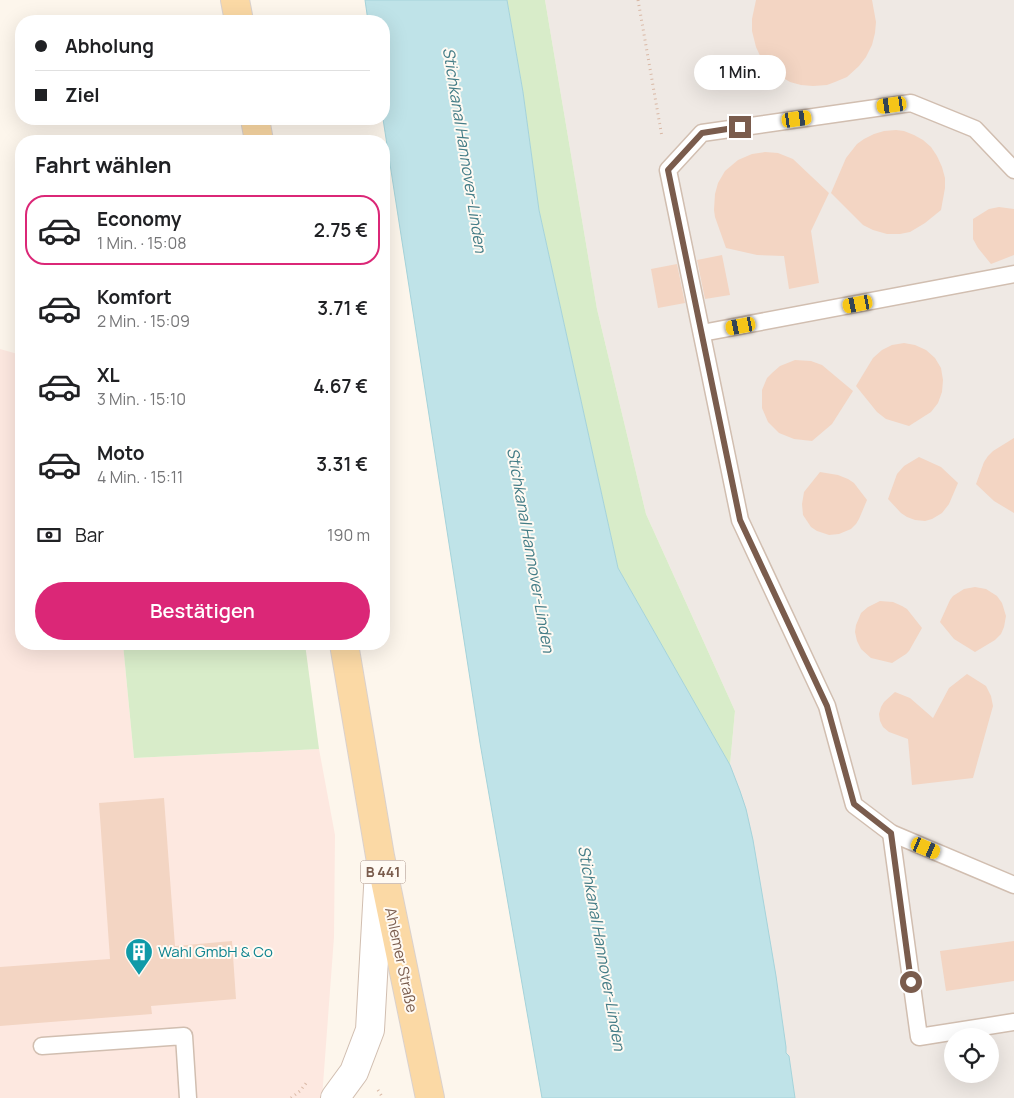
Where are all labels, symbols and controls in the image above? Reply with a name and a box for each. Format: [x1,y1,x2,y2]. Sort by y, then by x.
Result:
text: Abholung [65,33,154,59]
water label: Stichkanal Hannover-Linden [438,46,492,255]
callout: 1 Min. [694,54,786,90]
text: 1 Min. [719,61,761,83]
text: Ziel [65,82,100,108]
car [876,95,907,115]
car [781,109,812,129]
route end [729,116,751,138]
text: Fahrt wählen [35,150,172,180]
text: Economy [97,206,181,232]
icon: car [37,208,82,253]
text: 2.75 € [314,217,368,243]
text: 1 Min. · 15:08 [97,232,187,254]
text: Komfort [97,284,172,310]
icon: car [37,286,82,331]
car [841,294,874,314]
text: 3.71 € [317,295,368,321]
text: 2 Min. · 15:09 [97,310,190,332]
car [724,316,757,336]
text: XL [97,362,120,388]
icon: car [37,364,82,409]
text: 4.67 € [313,373,368,399]
text: 3 Min. · 15:10 [97,388,186,410]
text: Moto [97,440,144,466]
icon: car [37,442,82,487]
water label: Stichkanal Hannover-Linden [502,446,560,655]
text: 3.31 € [316,451,368,477]
text: 4 Min. · 15:11 [97,466,183,488]
icon: cash [35,521,63,549]
text: Bar [75,522,104,548]
text: 190 m [327,524,370,546]
button: Bestätigen [35,582,370,640]
car [909,835,942,861]
water label: Stichkanal Hannover-Linden [573,844,631,1053]
road number: B 441 [360,860,406,884]
street label: Ahlemer Straße [380,906,423,1015]
building icon: Wahl GmbH & Co [124,937,154,976]
place label: Wahl GmbH & Co [158,941,273,962]
route start [900,971,922,993]
map controls [944,1028,999,1083]
button: locate [944,1028,999,1083]

